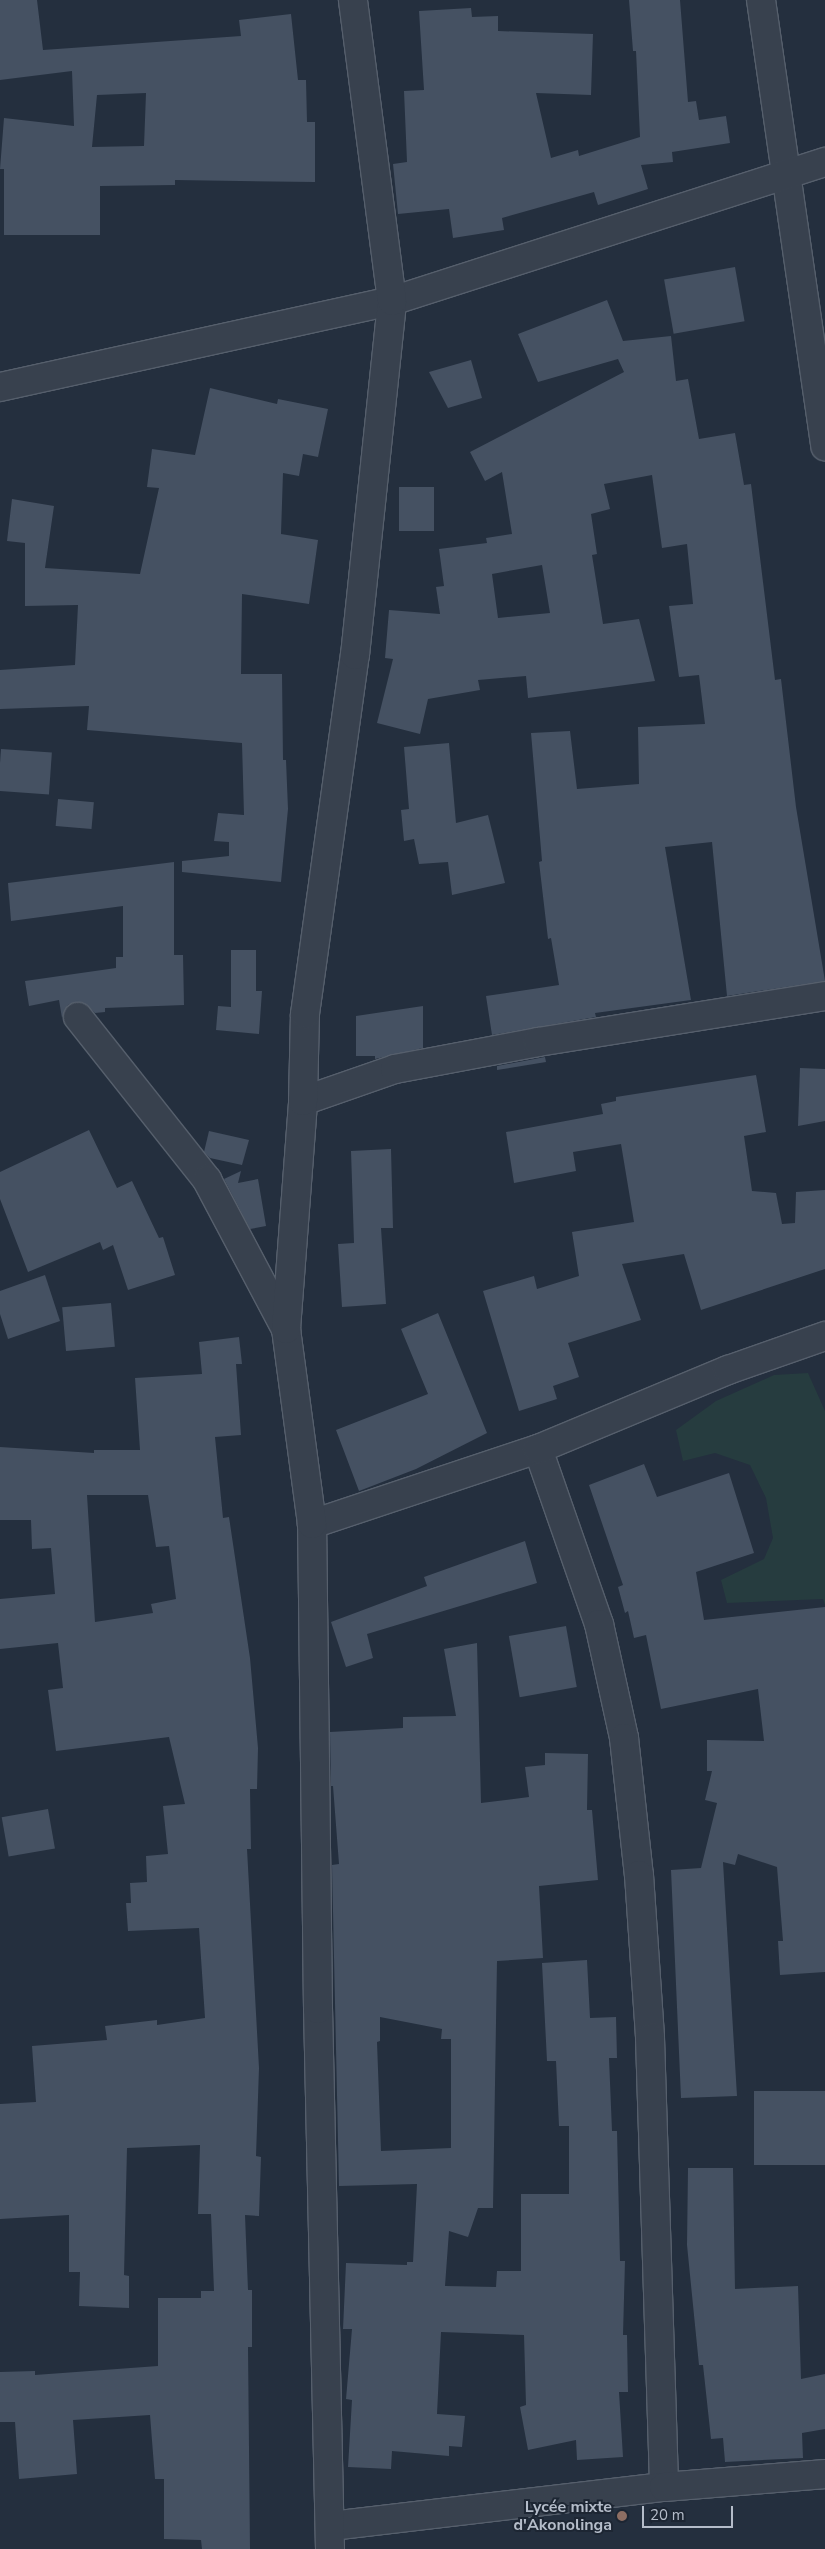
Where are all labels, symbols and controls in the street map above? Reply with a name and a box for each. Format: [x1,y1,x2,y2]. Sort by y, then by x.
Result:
scale bar [645,2496,736,2528]
place label: Lycée mixte d'Akonolinga [513,2497,612,2535]
text: 20 m [650,2505,685,2525]
marker: Lycée mixte d'Akonolinga [616,2510,628,2522]

